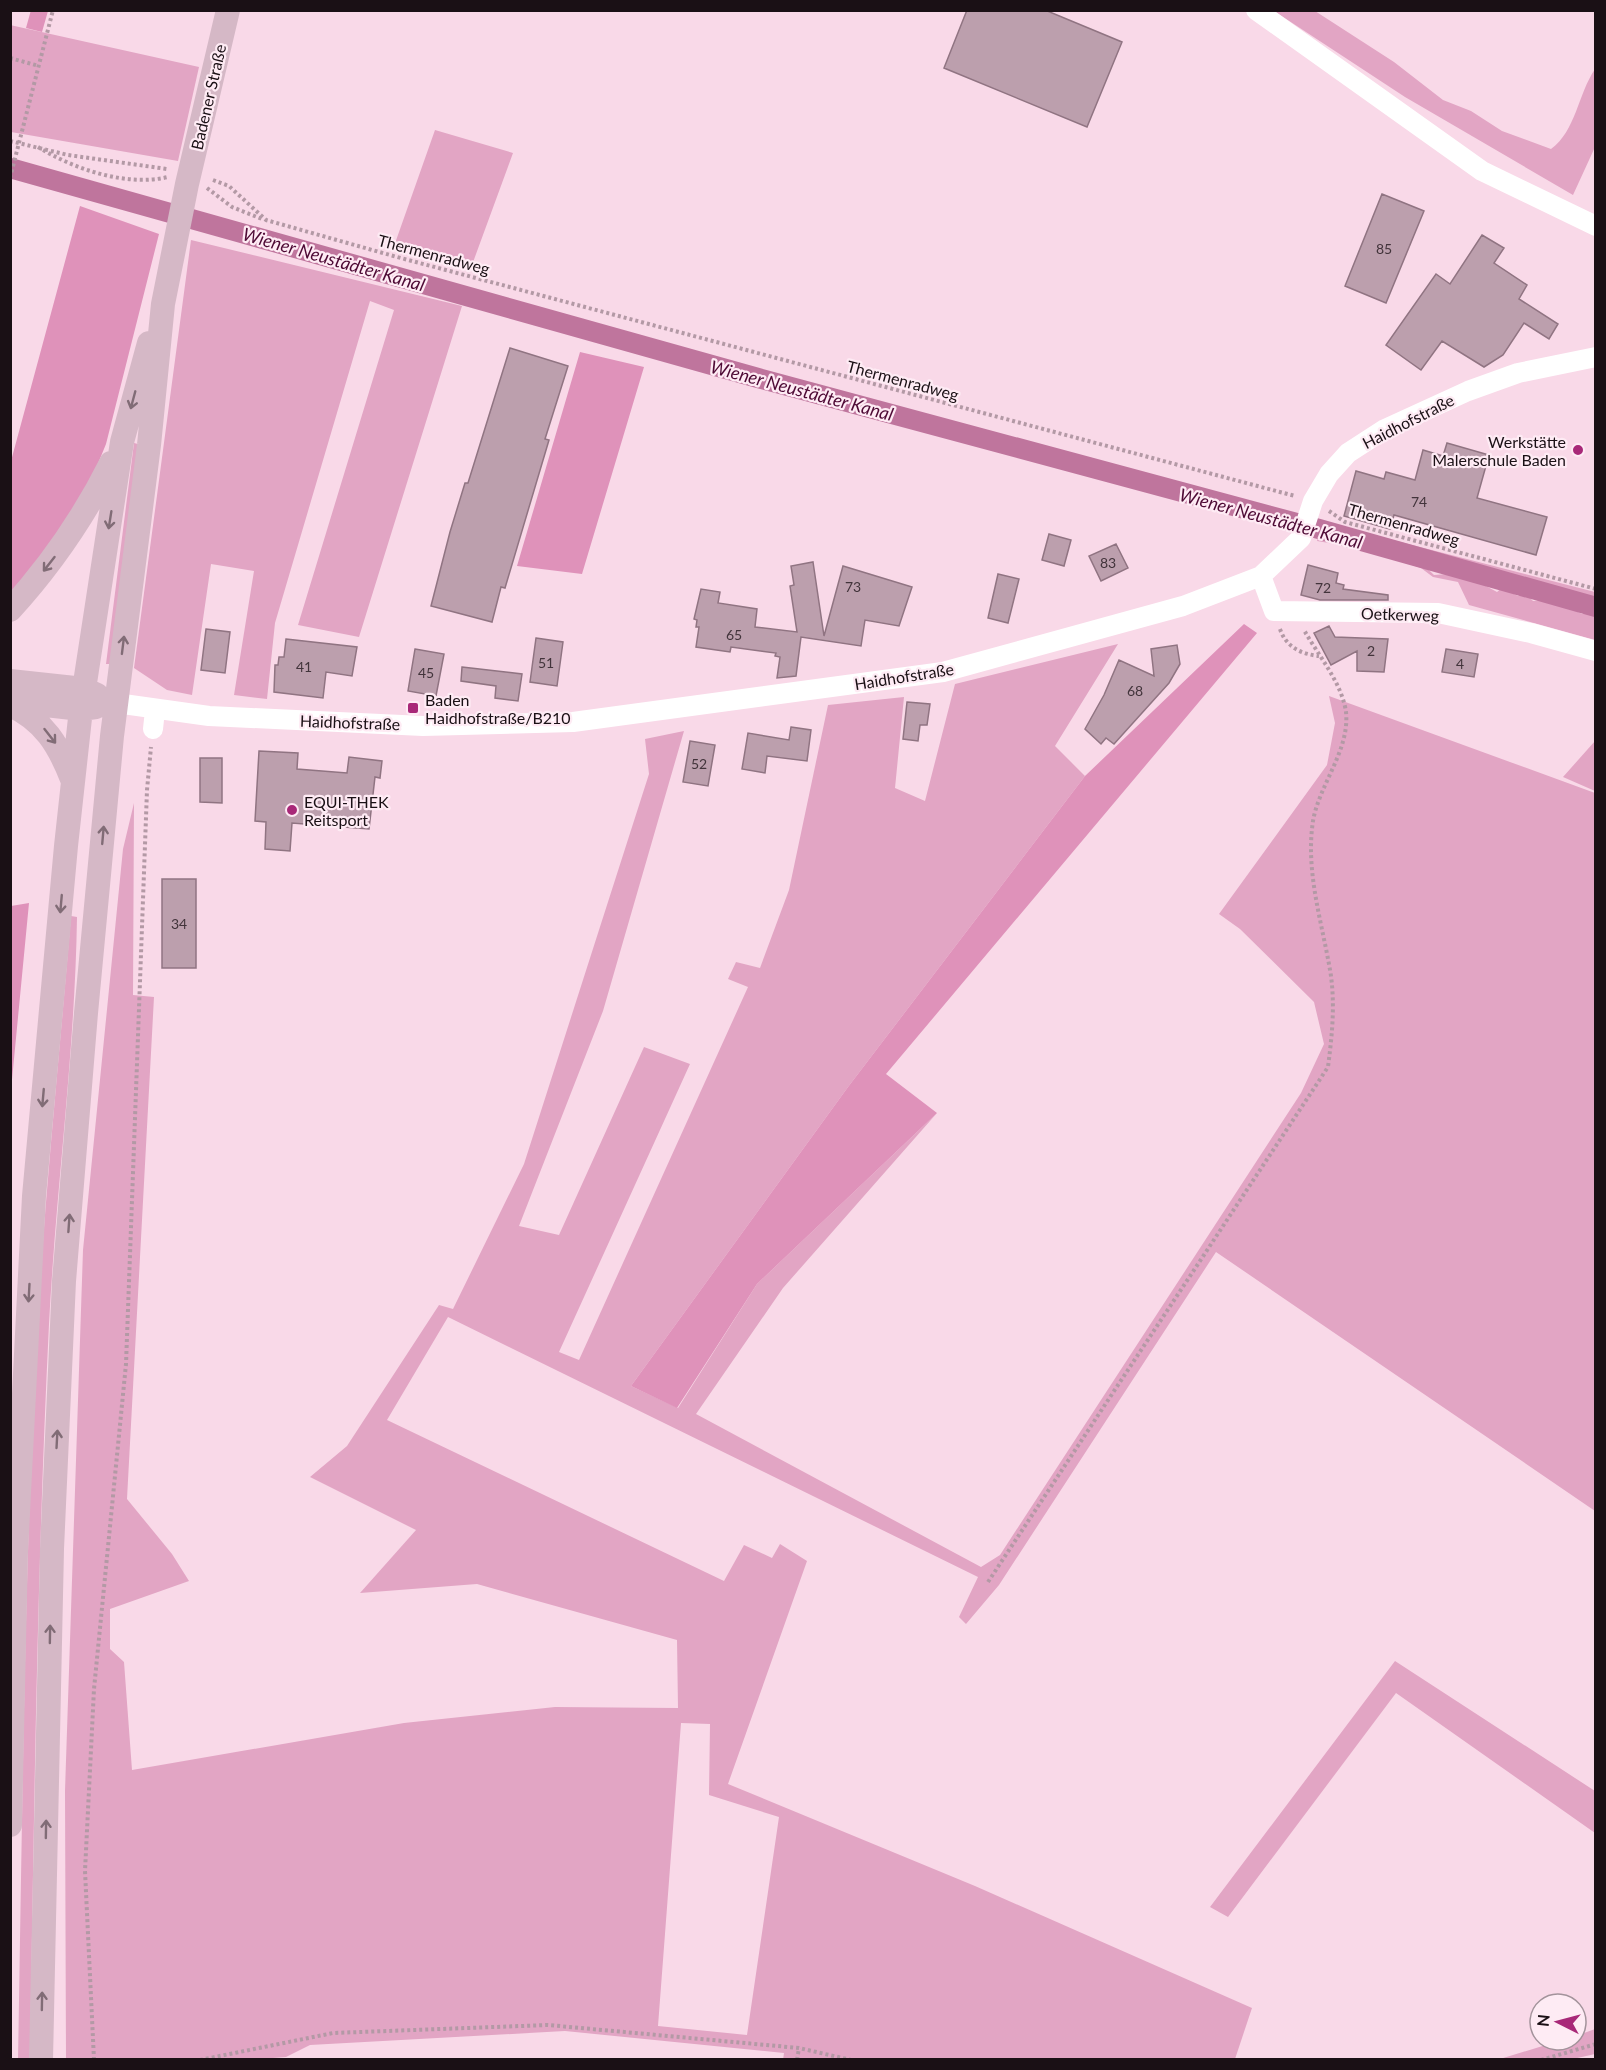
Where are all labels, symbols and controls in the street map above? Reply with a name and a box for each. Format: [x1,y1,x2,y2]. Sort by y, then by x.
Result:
street label: Badener Straße [187,42,229,152]
water label: Wiener Neustädter Kanal [240,222,428,296]
street label: Thermenradweg [376,230,492,278]
house number: 85 [1376,240,1392,257]
water label: Wiener Neustädter Kanal [708,355,896,425]
street label: Thermenradweg [845,356,961,404]
one-way arrow [126,390,138,409]
street label: Haidhofstraße [1359,390,1457,452]
place label: Werkstätte Malerschule Baden [1432,432,1566,469]
marker: Werkstätte Malerschule Baden [1571,443,1585,457]
water label: Wiener Neustädter Kanal [1177,483,1365,553]
house number: 74 [1411,493,1427,510]
street label: Thermenradweg [1346,499,1462,549]
one-way arrow [104,510,115,530]
house number: 83 [1100,554,1116,571]
one-way arrow [43,556,56,572]
house number: 73 [845,578,861,595]
house number: 72 [1315,579,1331,596]
street label: Oetkerweg [1361,603,1439,625]
house number: 65 [726,626,742,643]
one-way arrow [118,636,129,656]
house number: 2 [1367,642,1375,659]
house number: 51 [538,654,554,671]
house number: 4 [1456,655,1464,672]
house number: 41 [296,658,312,675]
street label: Haidhofstraße [853,659,955,693]
house number: 45 [418,664,434,681]
house number: 68 [1127,682,1143,699]
place label: Baden Haidhofstraße/B210 [425,690,571,727]
marker: Baden Haidhofstraße/B210 [406,701,420,715]
street label: Haidhofstraße [300,711,400,733]
one-way arrow [44,728,57,744]
house number: 52 [691,755,707,772]
place label: EQUI-THEK Reitsport [304,792,389,829]
marker: EQUI-THEK Reitsport [285,803,299,817]
one-way arrow [98,825,109,845]
one-way arrow [55,894,66,914]
house number: 34 [171,915,187,932]
one-way arrow [37,1088,48,1108]
one-way arrow [63,1214,74,1234]
one-way arrow [24,1282,35,1302]
one-way arrow [51,1429,62,1449]
one-way arrow [44,1624,56,1644]
one-way arrow [40,1819,51,1839]
one-way arrow [36,1992,48,2012]
north arrow [1528,1992,1588,2052]
text: N [1532,2013,1553,2028]

